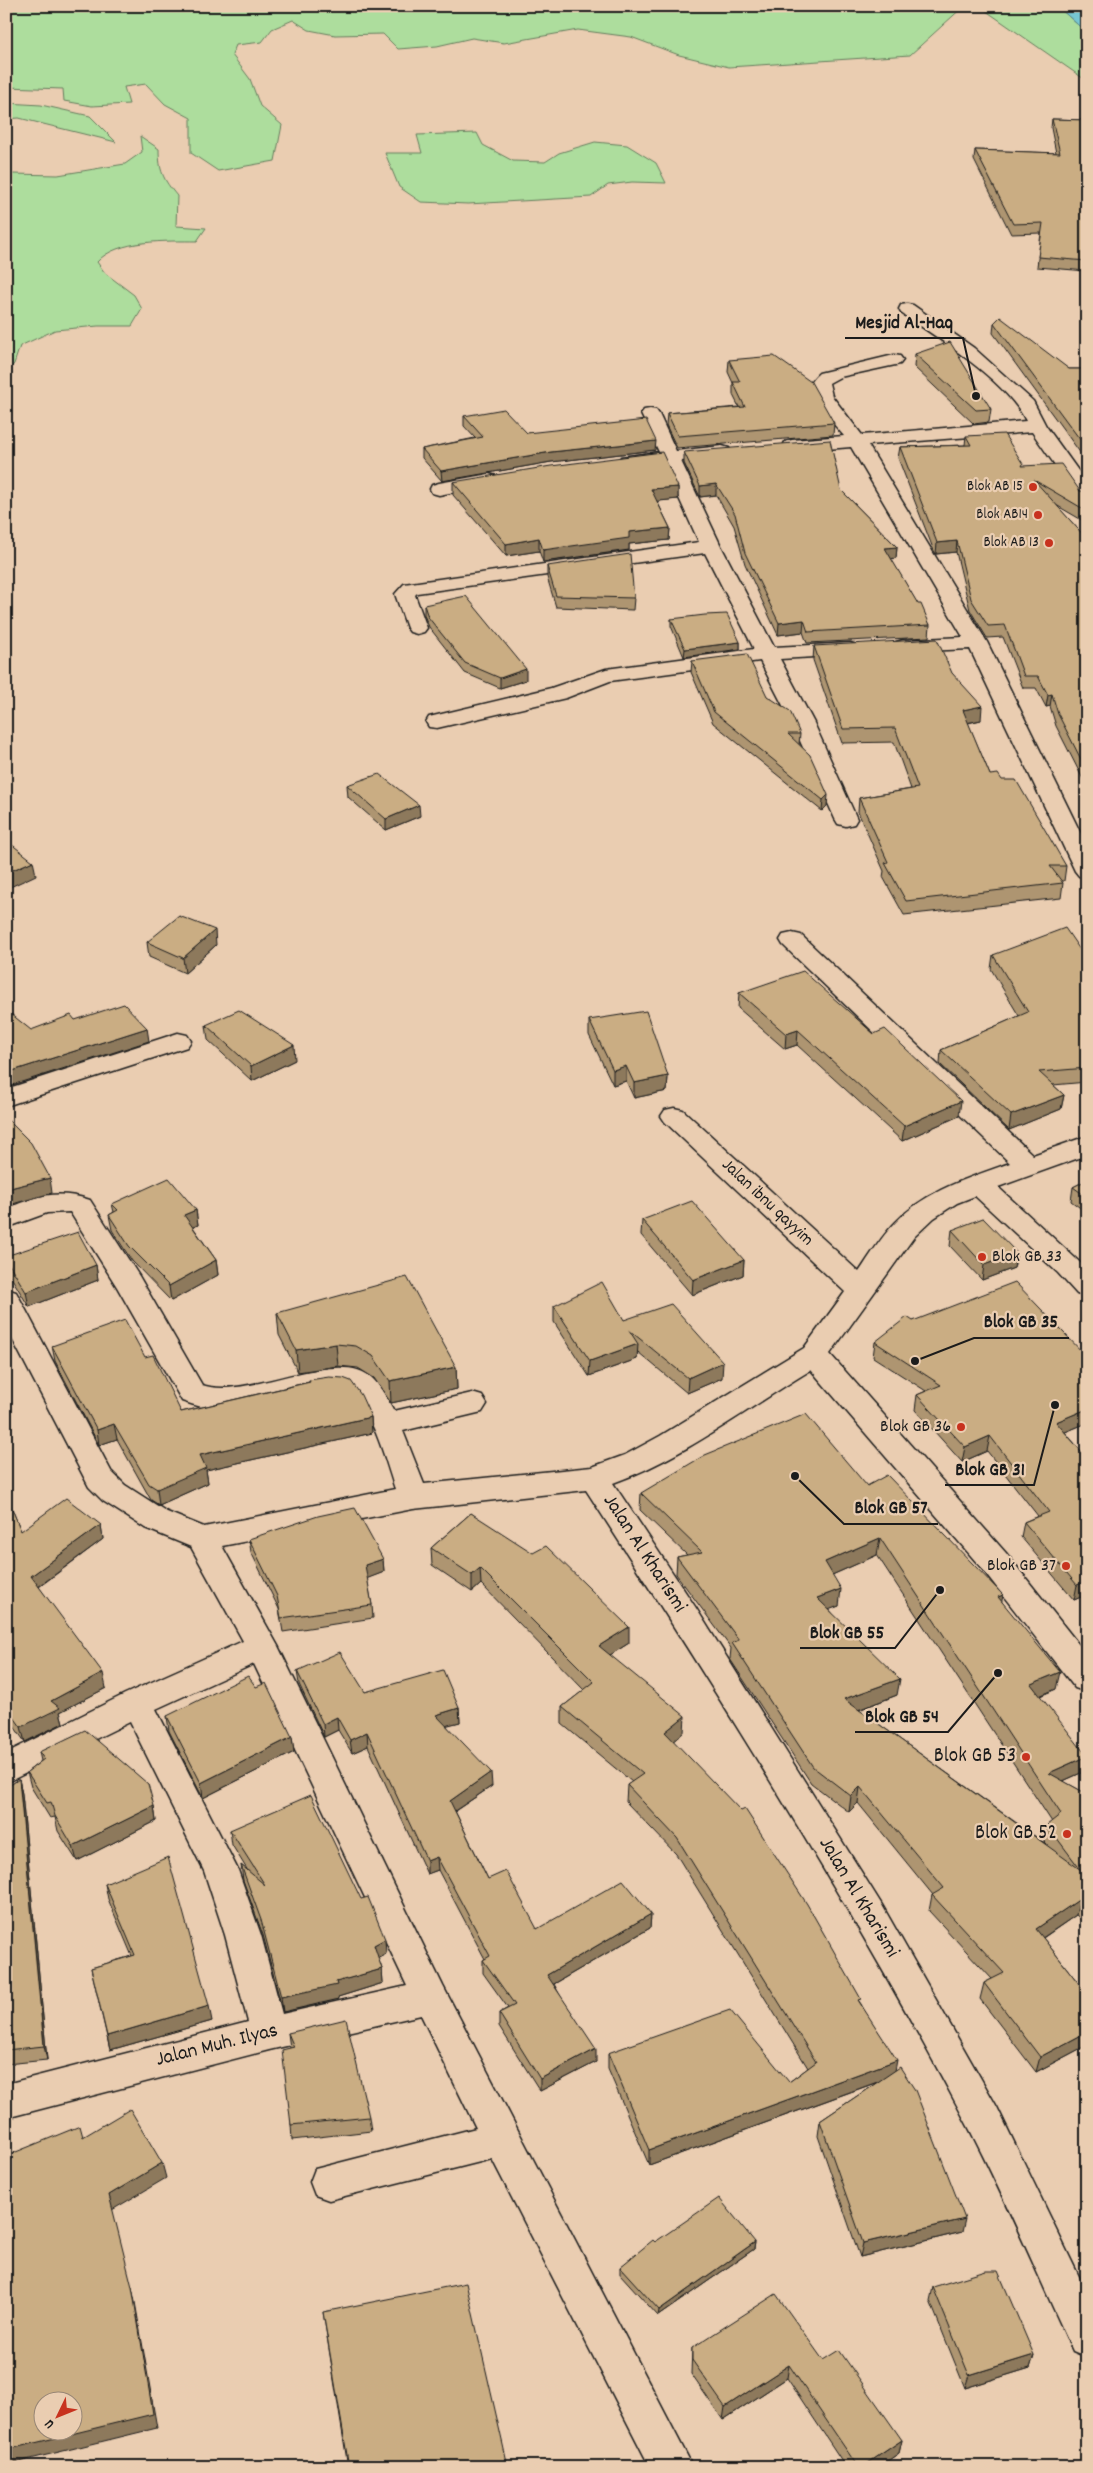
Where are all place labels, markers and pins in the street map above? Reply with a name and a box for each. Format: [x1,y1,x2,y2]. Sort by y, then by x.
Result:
callout: Mesjid Al-Haq [845,304,963,338]
place label: Blok AB 15 [967,476,1023,498]
marker: Blok AB 15 [1027,481,1039,493]
place label: Blok AB14 [976,504,1028,526]
marker: Blok AB14 [1032,509,1044,521]
place label: Blok AB 13 [983,532,1039,554]
marker: Blok AB 13 [1043,537,1055,549]
place label: Blok GB 33 [992,1245,1062,1270]
marker: Blok GB 33 [976,1251,988,1263]
callout: Blok GB 35 [974,1304,1069,1338]
place label: Blok GB 36 [880,1415,951,1440]
marker: Blok GB 36 [955,1421,967,1433]
callout: Blok GB 31 [945,1451,1034,1485]
callout: Blok GB 57 [844,1490,938,1524]
place label: Blok GB 37 [987,1554,1056,1579]
marker: Blok GB 37 [1060,1560,1072,1572]
callout: Blok GB 55 [800,1614,895,1648]
callout: Blok GB 54 [855,1698,948,1732]
place label: Blok GB 53 [934,1742,1016,1772]
marker: Blok GB 53 [1020,1751,1032,1763]
place label: Blok GB 52 [975,1819,1057,1849]
marker: Blok GB 52 [1061,1828,1073,1840]

